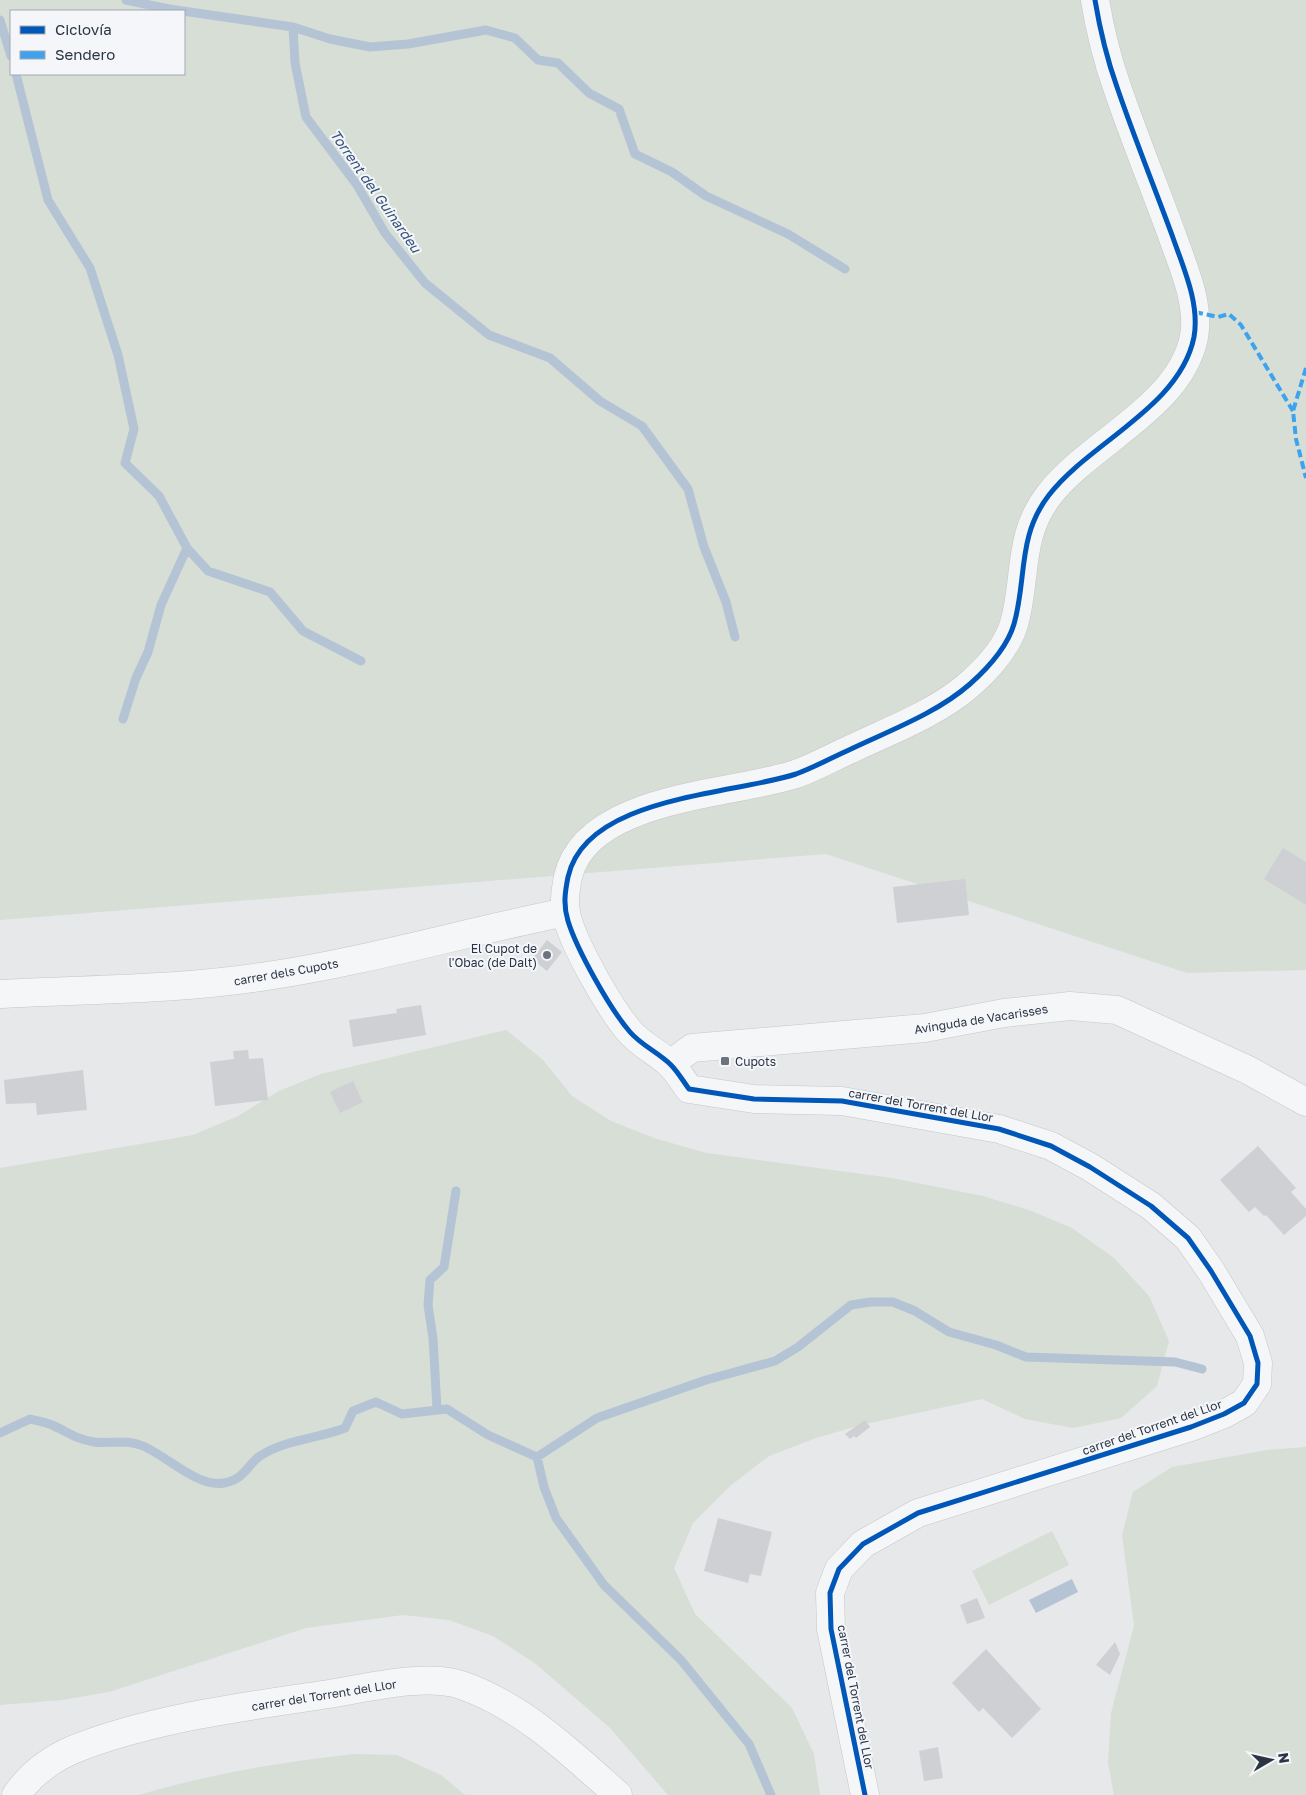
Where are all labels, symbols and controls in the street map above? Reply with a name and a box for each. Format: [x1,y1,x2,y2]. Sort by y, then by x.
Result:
legend [10,10,185,75]
text: Ciclovía [55,20,112,38]
text: Sendero [55,45,115,63]
water label: Torrent del Guinardeu [327,126,426,257]
place label: El Cupot de l'Obac (de Dalt) [448,941,537,970]
marker: El Cupot de l'Obac (de Dalt) [541,949,553,961]
street label: carrer dels Cupots [233,955,339,989]
street label: Avinguda de Vacarisses [913,1001,1049,1037]
place label: Cupots [735,1054,776,1069]
marker: Cupots [719,1055,731,1067]
street label: carrer del Torrent del Llor [847,1085,995,1125]
street label: carrer del Torrent del Llor [1080,1396,1224,1458]
street label: carrer del Torrent del Llor [835,1624,877,1771]
street label: carrer del Torrent del Llor [250,1676,398,1714]
north arrow [1246,1735,1296,1785]
text: N [1275,1751,1294,1764]

